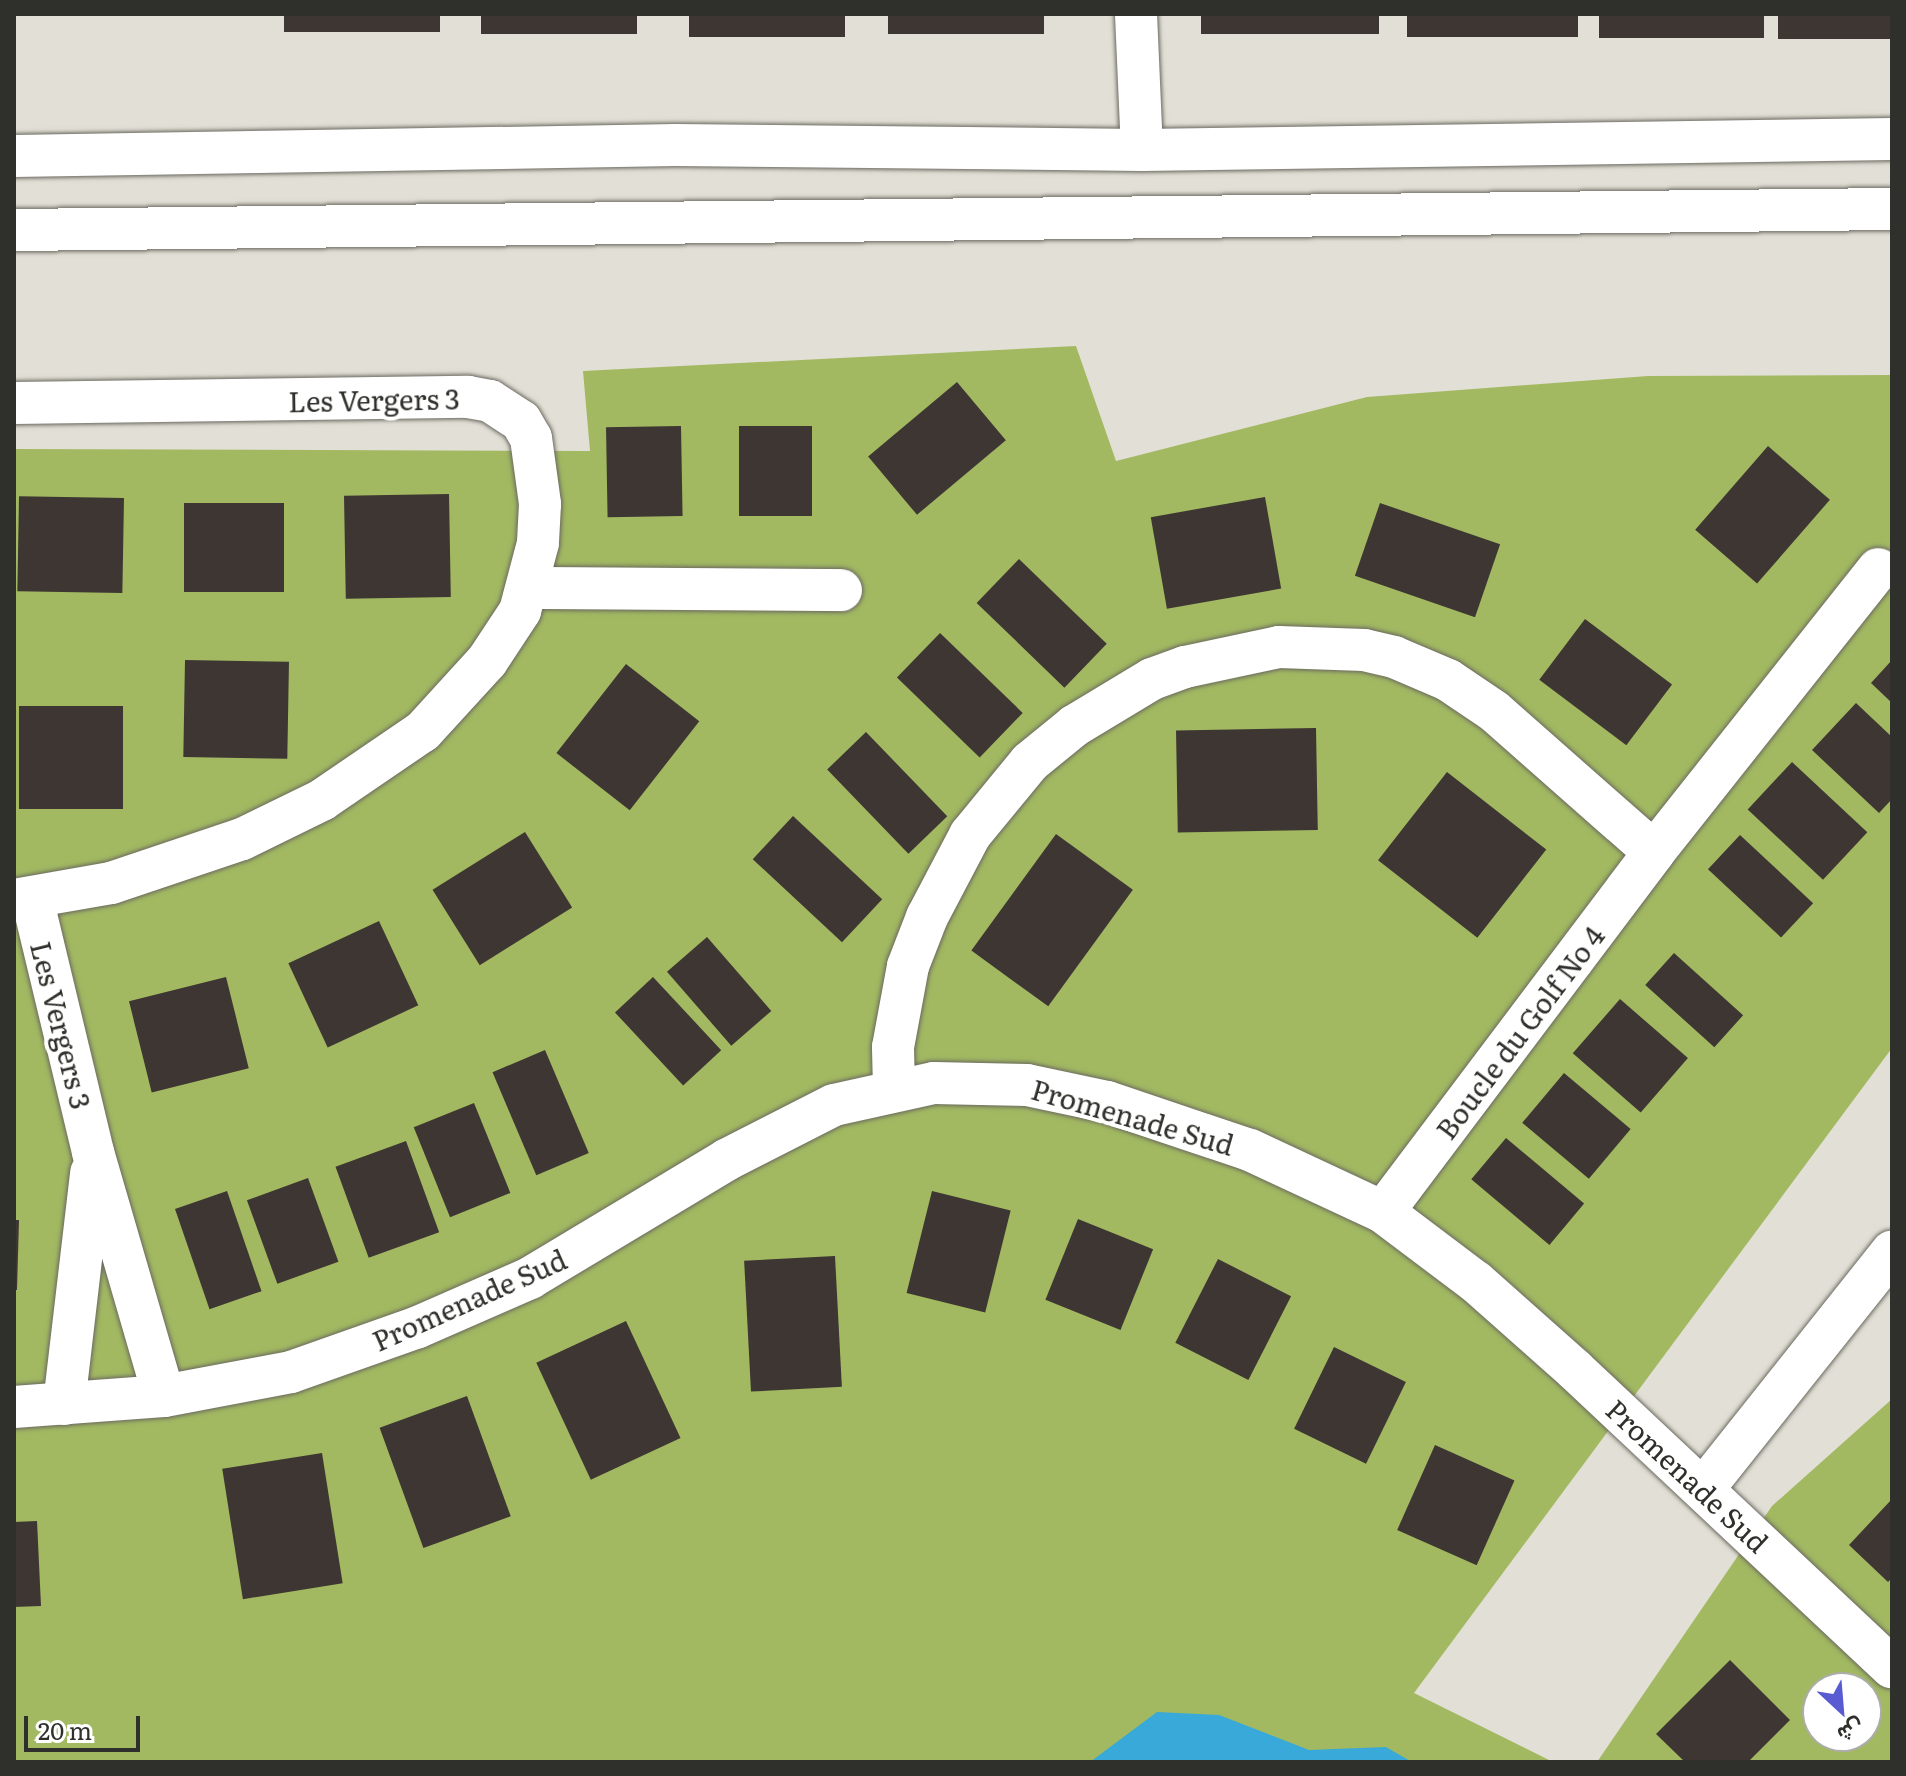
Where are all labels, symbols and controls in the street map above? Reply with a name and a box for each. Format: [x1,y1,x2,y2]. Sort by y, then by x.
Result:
street label: Les Vergers 3 [288,381,460,417]
street label: Boucle du Golf No 4 [1428,919,1610,1145]
street label: Les Vergers 3 [25,938,99,1112]
street label: Promenade Sud [1028,1071,1238,1161]
street label: Promenade Sud [367,1241,571,1357]
street label: Promenade Sud [1600,1391,1776,1559]
north arrow [1802,1672,1882,1752]
scale bar [28,1700,144,1750]
text: 20 m [38,1712,92,1747]
text: ش [1833,1712,1871,1753]

